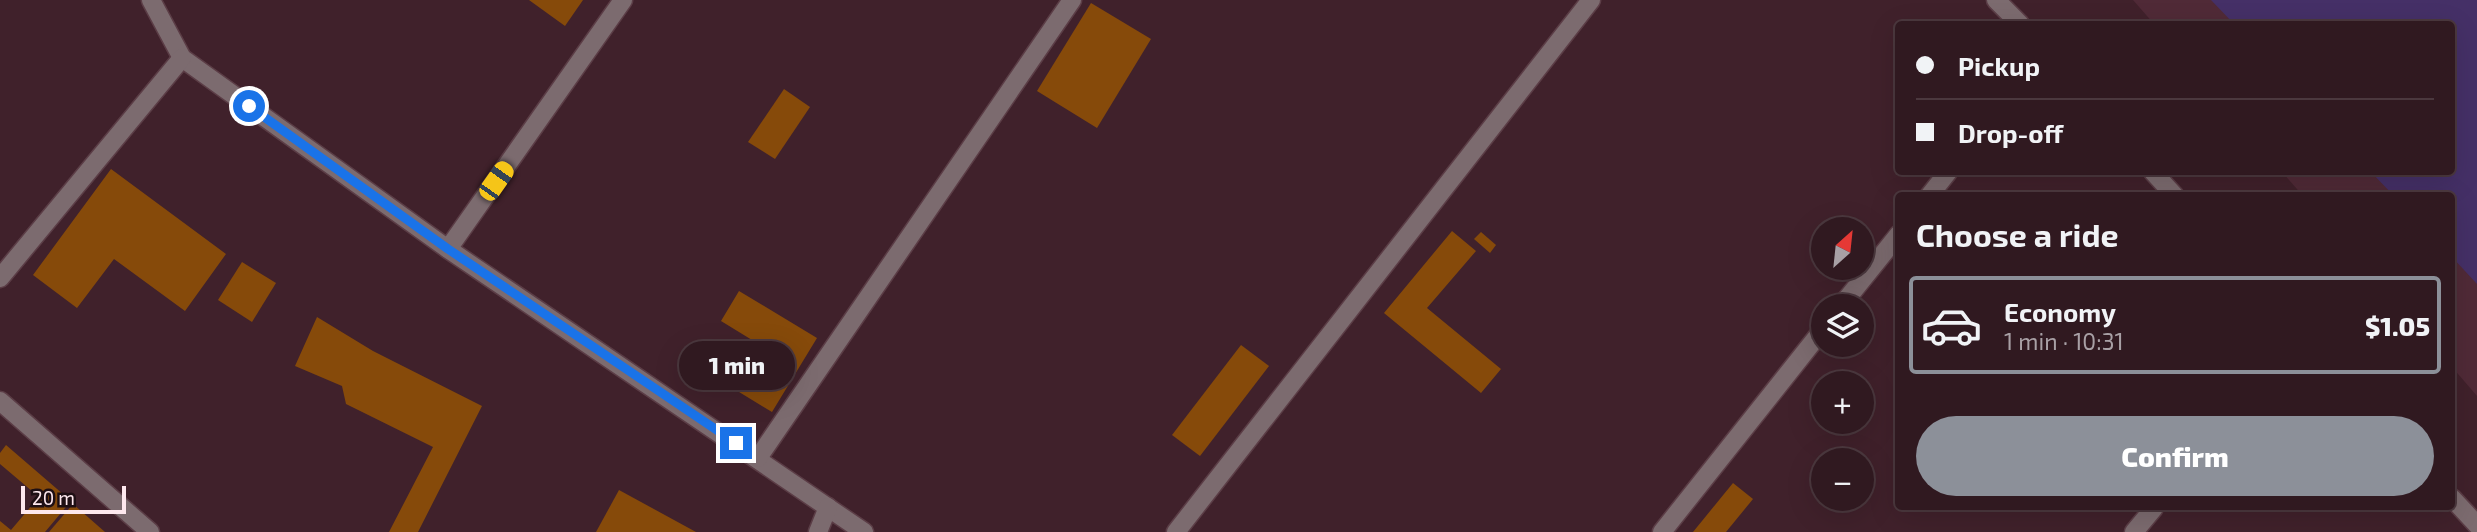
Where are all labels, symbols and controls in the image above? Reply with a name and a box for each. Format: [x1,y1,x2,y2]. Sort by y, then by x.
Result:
text: Pickup [1958,50,2040,81]
route start [233,90,265,122]
text: Drop-off [1958,117,2063,148]
car [476,158,517,204]
text: Choose a ride [1916,215,2119,253]
north arrow [1811,217,1874,280]
map controls [1811,217,1874,511]
button: layers [1811,294,1874,357]
icon: car [1920,294,1983,357]
text: Economy [2004,296,2116,327]
text: $1.05 [2365,310,2430,341]
text: 1 min · 10:31 [2004,327,2124,355]
callout: 1 min [678,342,794,390]
text: 1 min [709,351,765,379]
button: + [1811,371,1874,434]
button: Confirm [1916,416,2434,496]
route end [720,427,752,459]
button: − [1811,448,1874,511]
scale bar [21,483,126,515]
text: 20 m [32,486,75,509]

